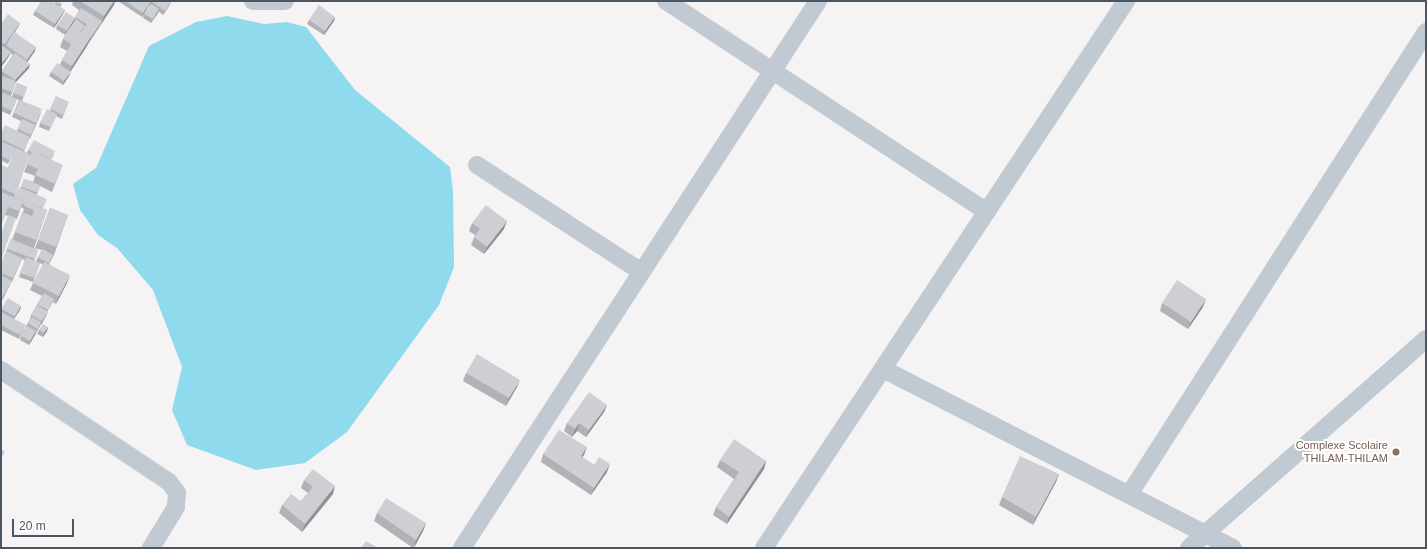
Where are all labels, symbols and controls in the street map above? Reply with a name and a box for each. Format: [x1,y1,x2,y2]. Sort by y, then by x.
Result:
place label: Complexe Scolaire THILAM-THILAM [1296,439,1388,465]
marker: Complexe Scolaire THILAM-THILAM [1391,447,1401,457]
scale bar [14,511,76,537]
text: 20 m [19,519,46,533]

